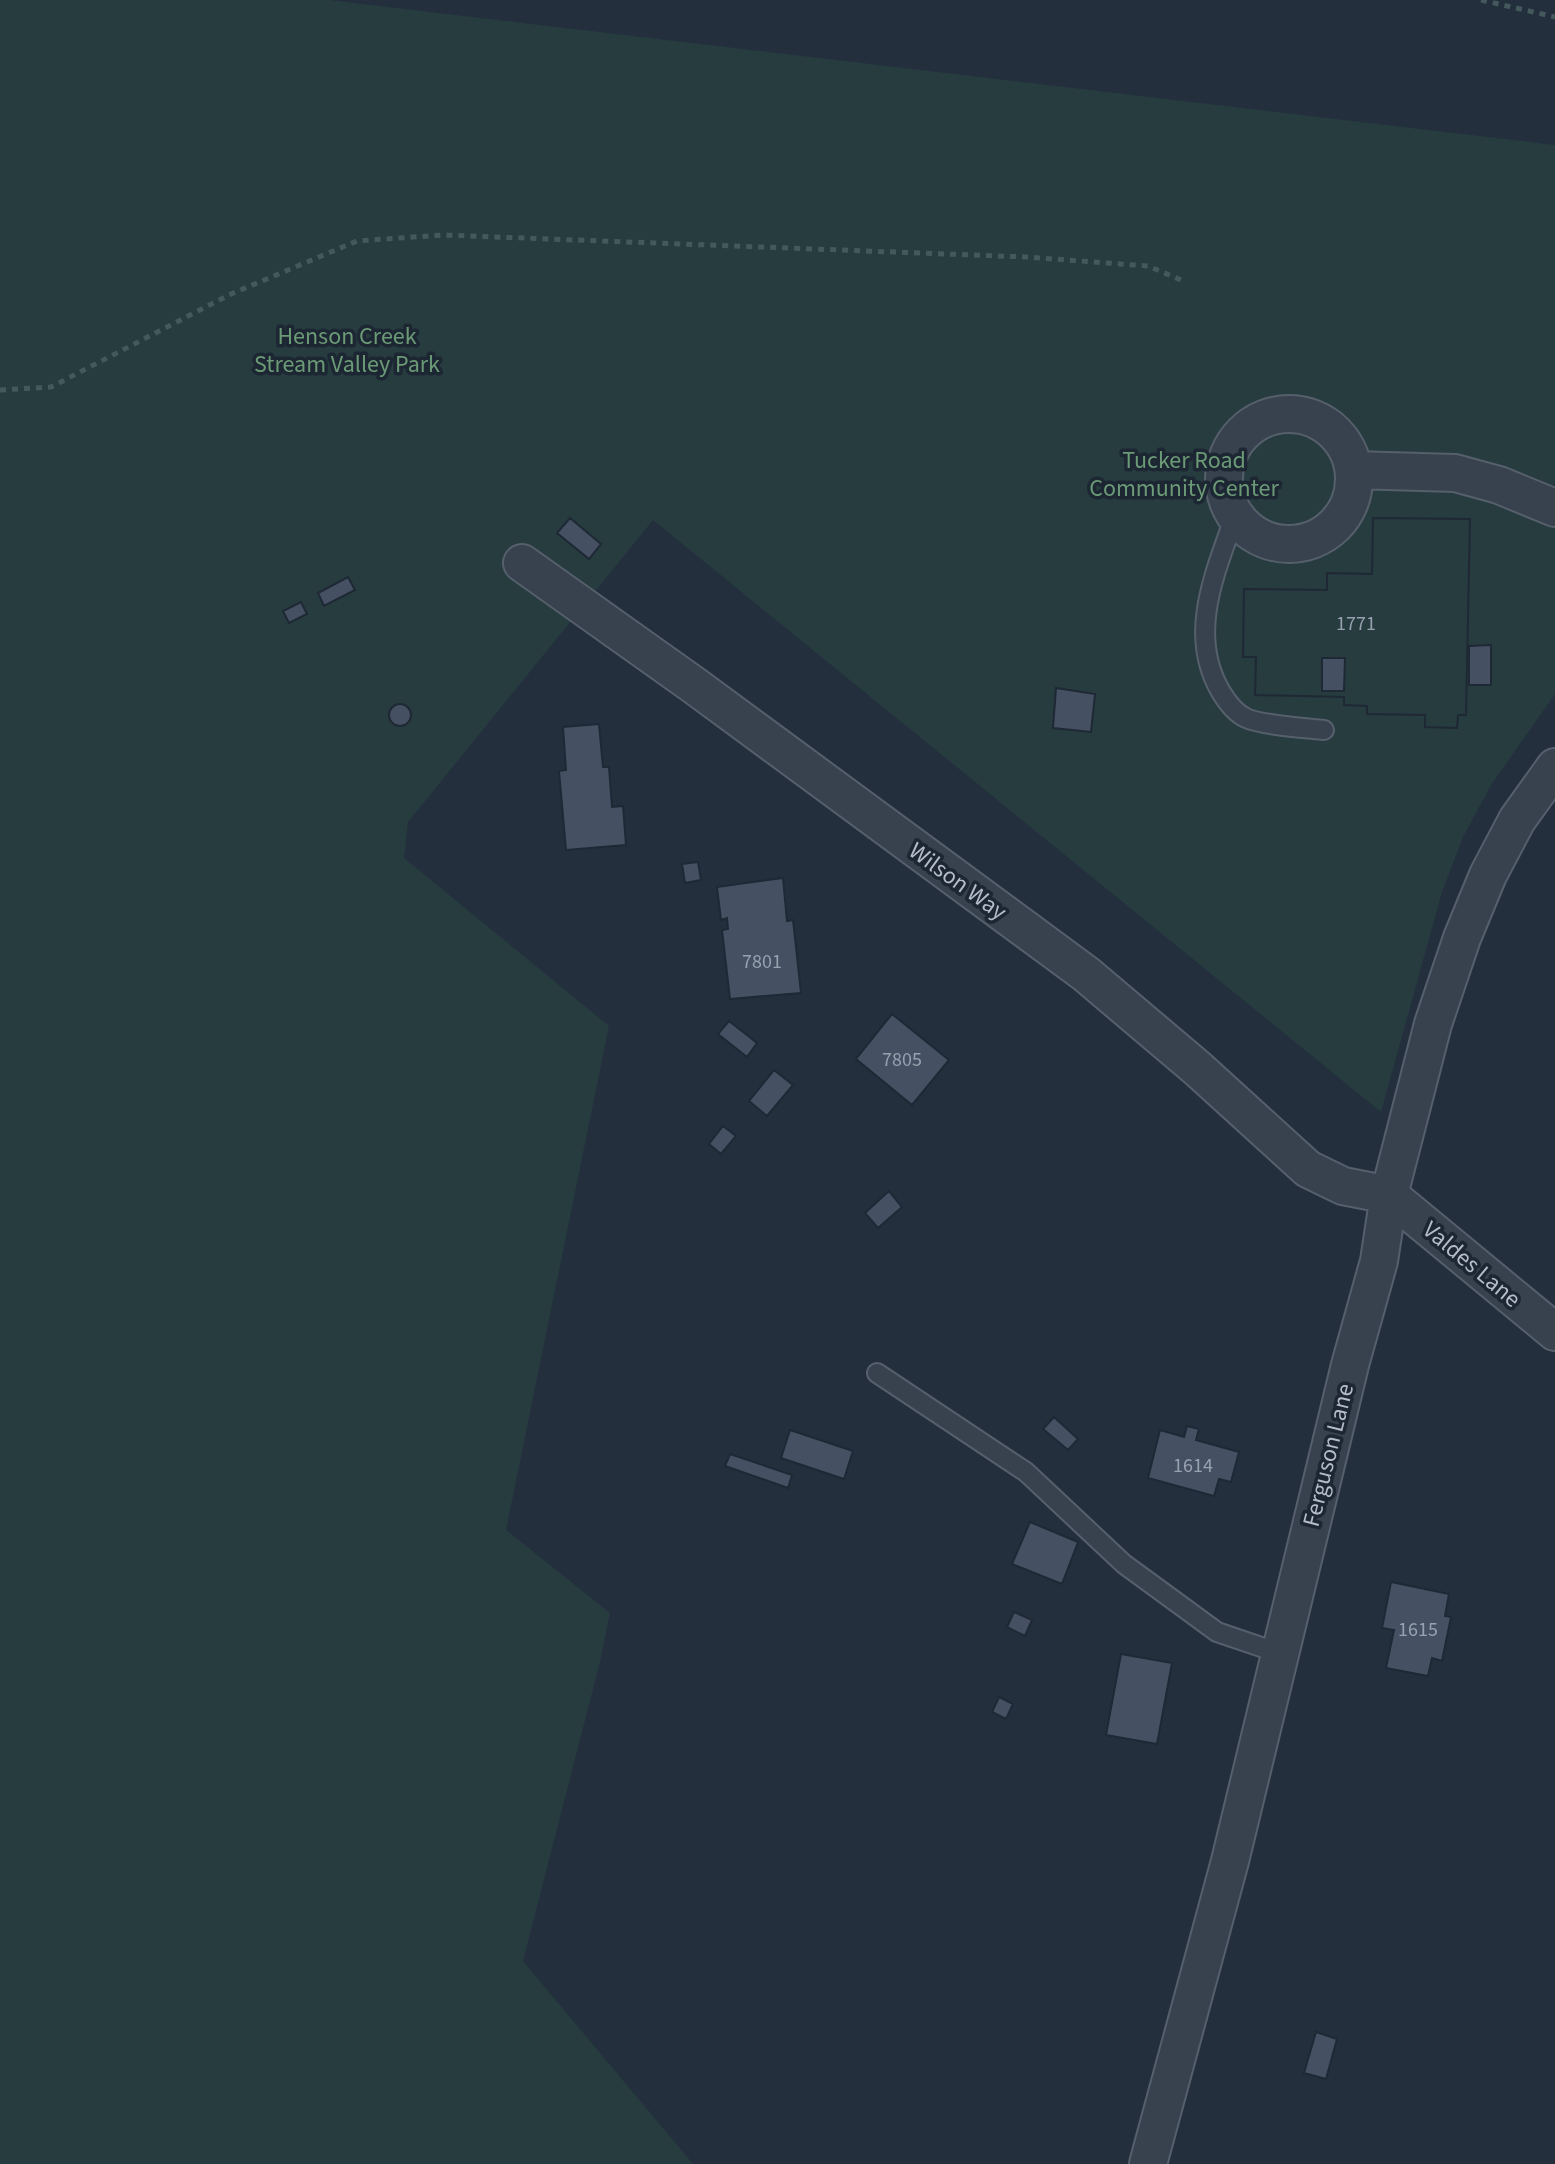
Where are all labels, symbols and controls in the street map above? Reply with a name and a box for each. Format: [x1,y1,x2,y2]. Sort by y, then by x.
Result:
park label: Henson Creek Stream Valley Park [254,319,440,382]
park label: Tucker Road Community Center [1089,443,1279,506]
house number: 1771 [1336,610,1376,638]
street label: Wilson Way [901,834,1014,929]
house number: 7801 [742,948,782,976]
house number: 7805 [882,1046,922,1074]
street label: Valdes Lane [1415,1213,1528,1316]
street label: Ferguson Lane [1294,1380,1363,1530]
house number: 1614 [1173,1452,1213,1480]
house number: 1615 [1398,1616,1438,1644]

